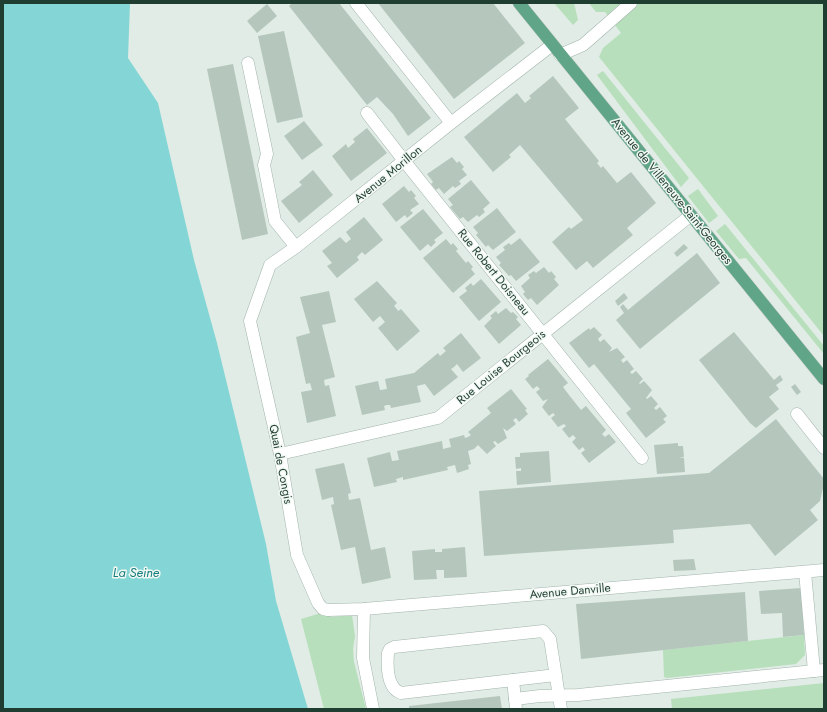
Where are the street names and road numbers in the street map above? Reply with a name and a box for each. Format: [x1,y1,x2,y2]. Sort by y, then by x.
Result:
street label: Avenue de Villeneuve-Saint-Georges [607,114,737,268]
street label: Avenue Morillon [350,141,426,207]
street label: Rue Robert Doisneau [453,225,535,319]
street label: Rue Louise Bourgeois [453,325,549,409]
street label: Quai de Congis [264,423,298,506]
street label: Avenue Danville [529,578,611,604]

